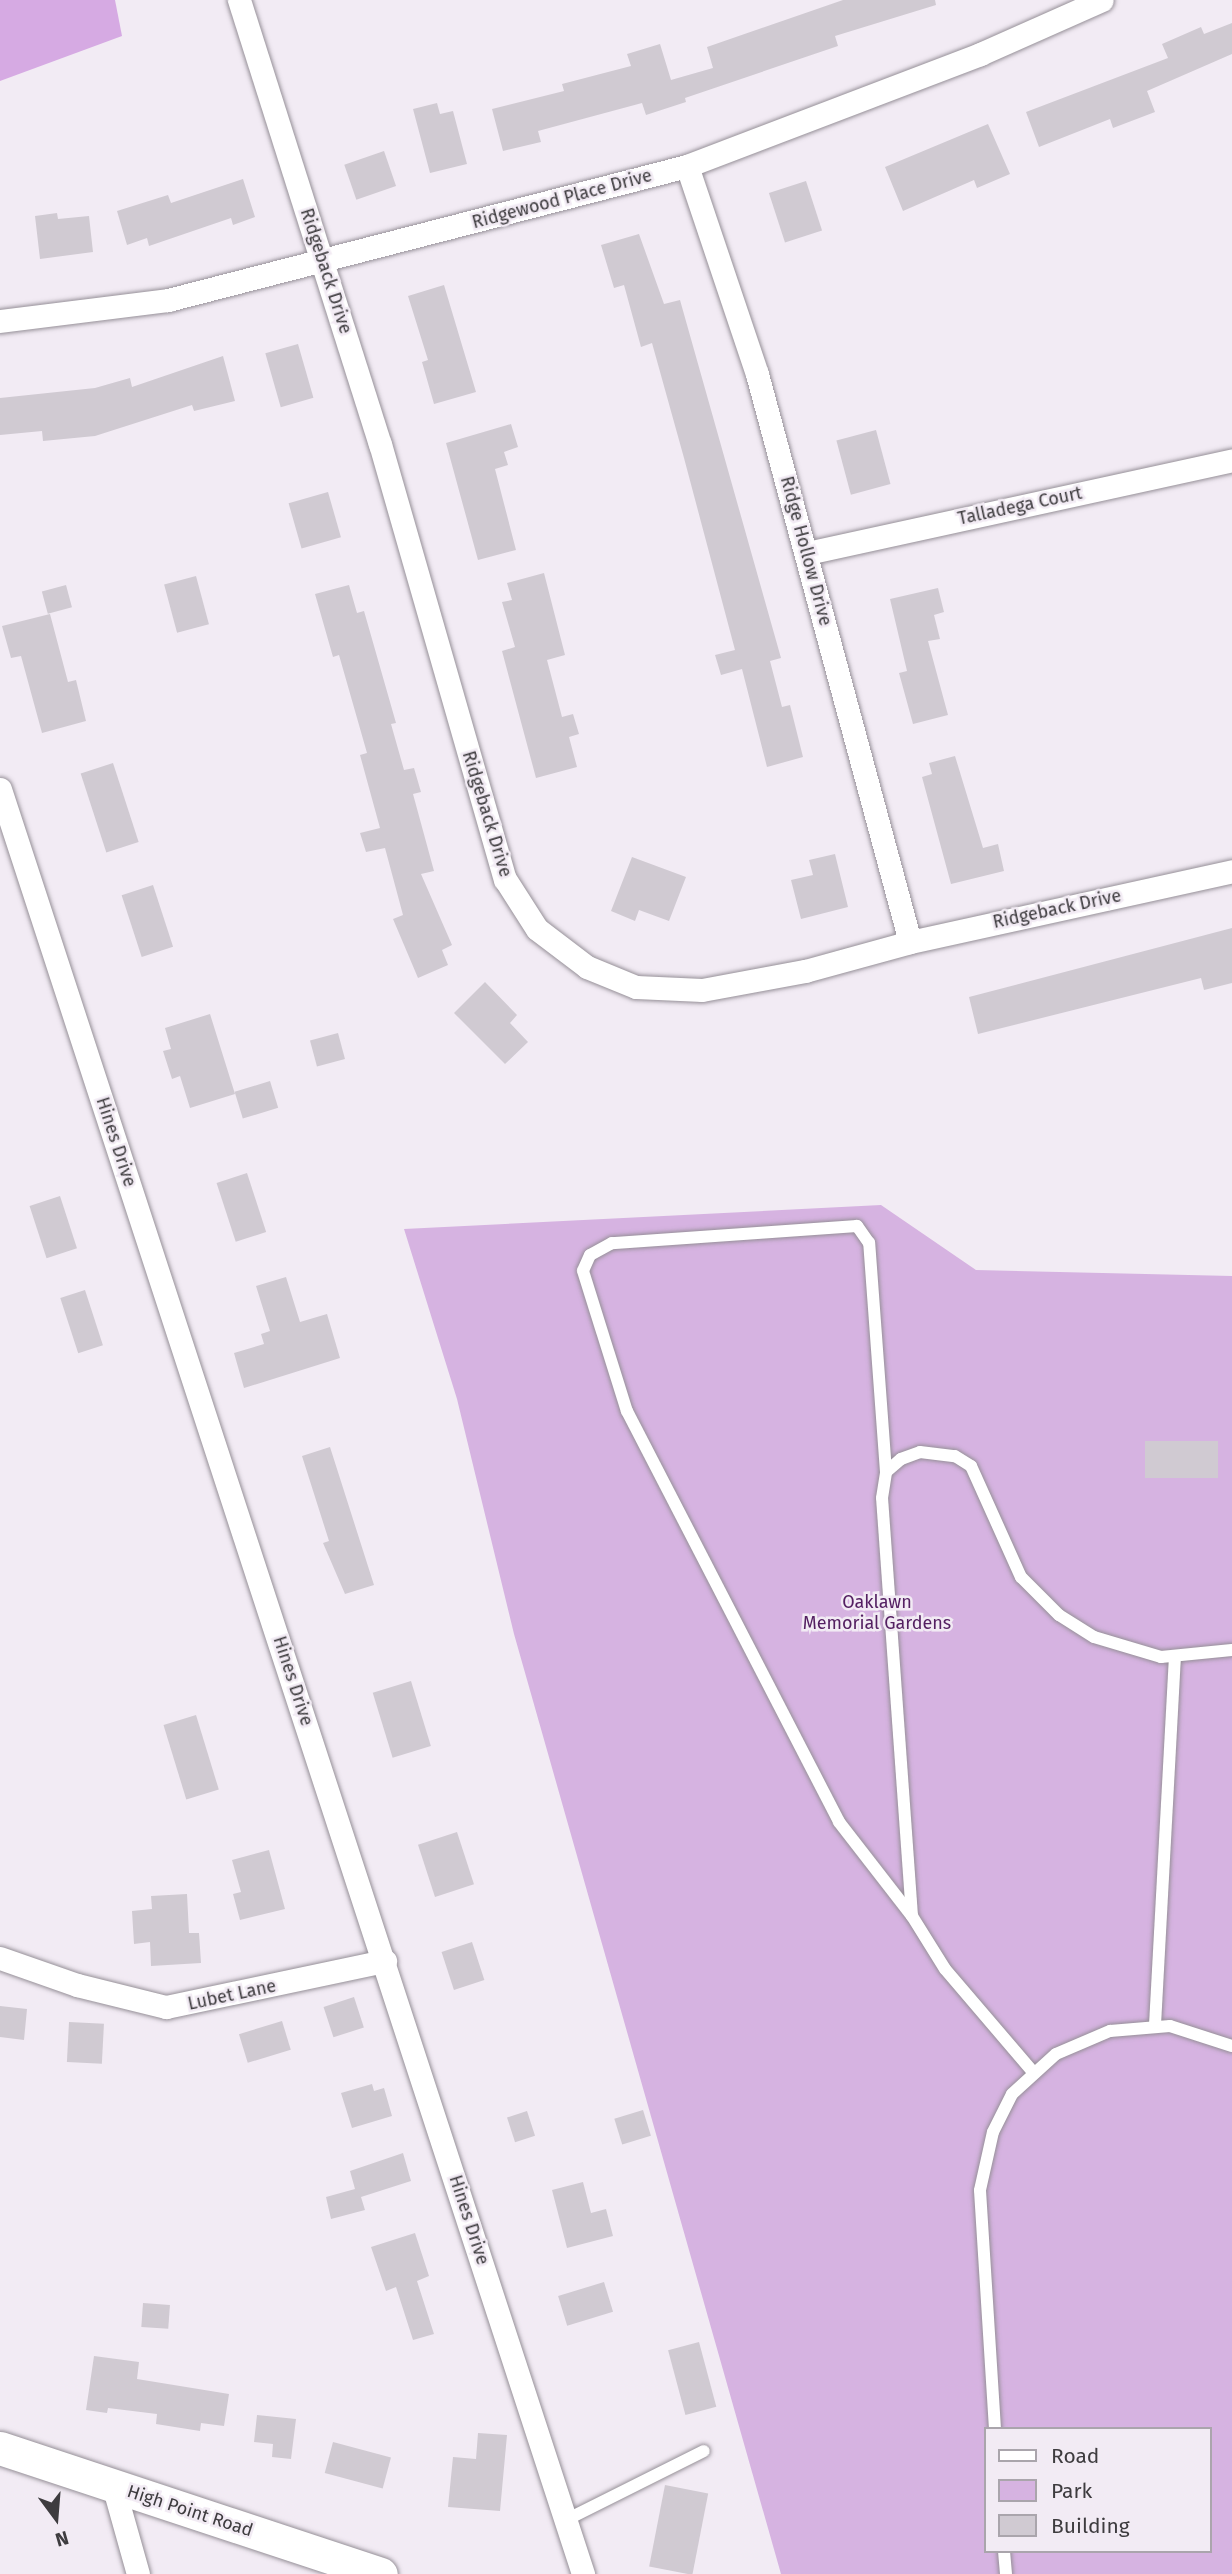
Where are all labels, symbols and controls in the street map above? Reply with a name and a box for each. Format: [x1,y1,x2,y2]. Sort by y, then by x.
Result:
street label: Ridgewood Place Drive [470,165,654,233]
street label: Ridgeback Drive [296,206,356,336]
street label: Ridge Hollow Drive [776,474,836,628]
street label: Talladega Court [956,482,1084,530]
street label: Ridgeback Drive [458,748,516,880]
street label: Ridgeback Drive [991,885,1123,933]
street label: Hines Drive [91,1094,141,1190]
park label: Oaklawn Memorial Gardens [803,1592,951,1634]
street label: Hines Drive [268,1633,318,1729]
street label: Lubet Lane [186,1975,278,2015]
street label: Hines Drive [444,2172,494,2268]
legend [984,2427,1211,2553]
text: Road [1051,2443,1099,2469]
text: Park [1051,2478,1092,2504]
street label: High Point Road [124,2481,256,2541]
north arrow [21,2483,91,2553]
text: Building [1051,2513,1130,2539]
text: N [53,2526,71,2551]

